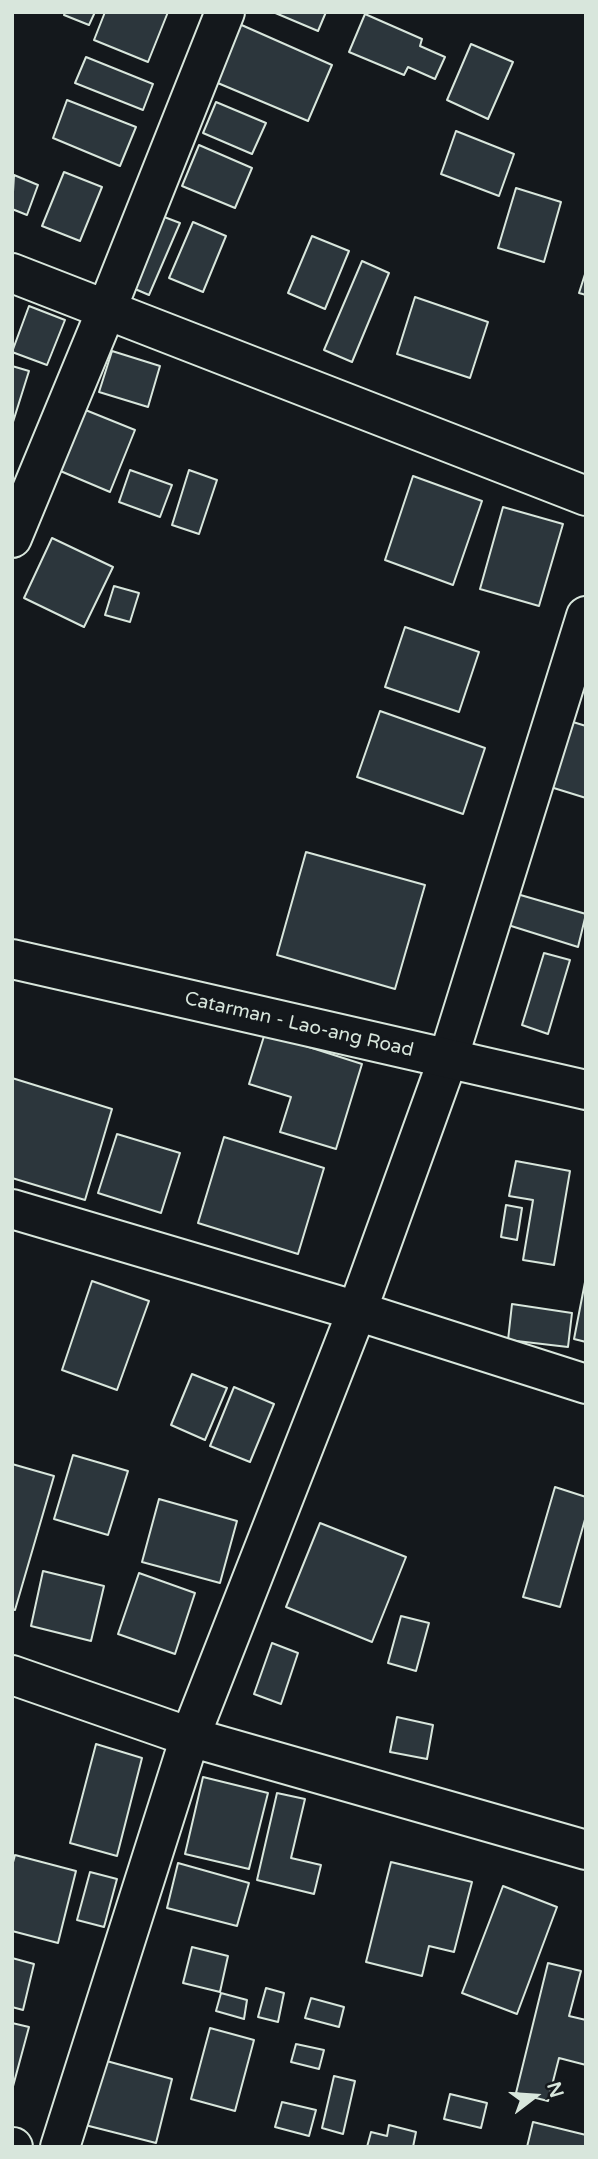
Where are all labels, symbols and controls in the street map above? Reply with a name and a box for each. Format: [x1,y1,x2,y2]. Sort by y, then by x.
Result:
street label: Catarman - Lao-ang Road [182,988,416,1062]
north arrow [500,2061,570,2131]
text: N [542,2079,568,2100]

